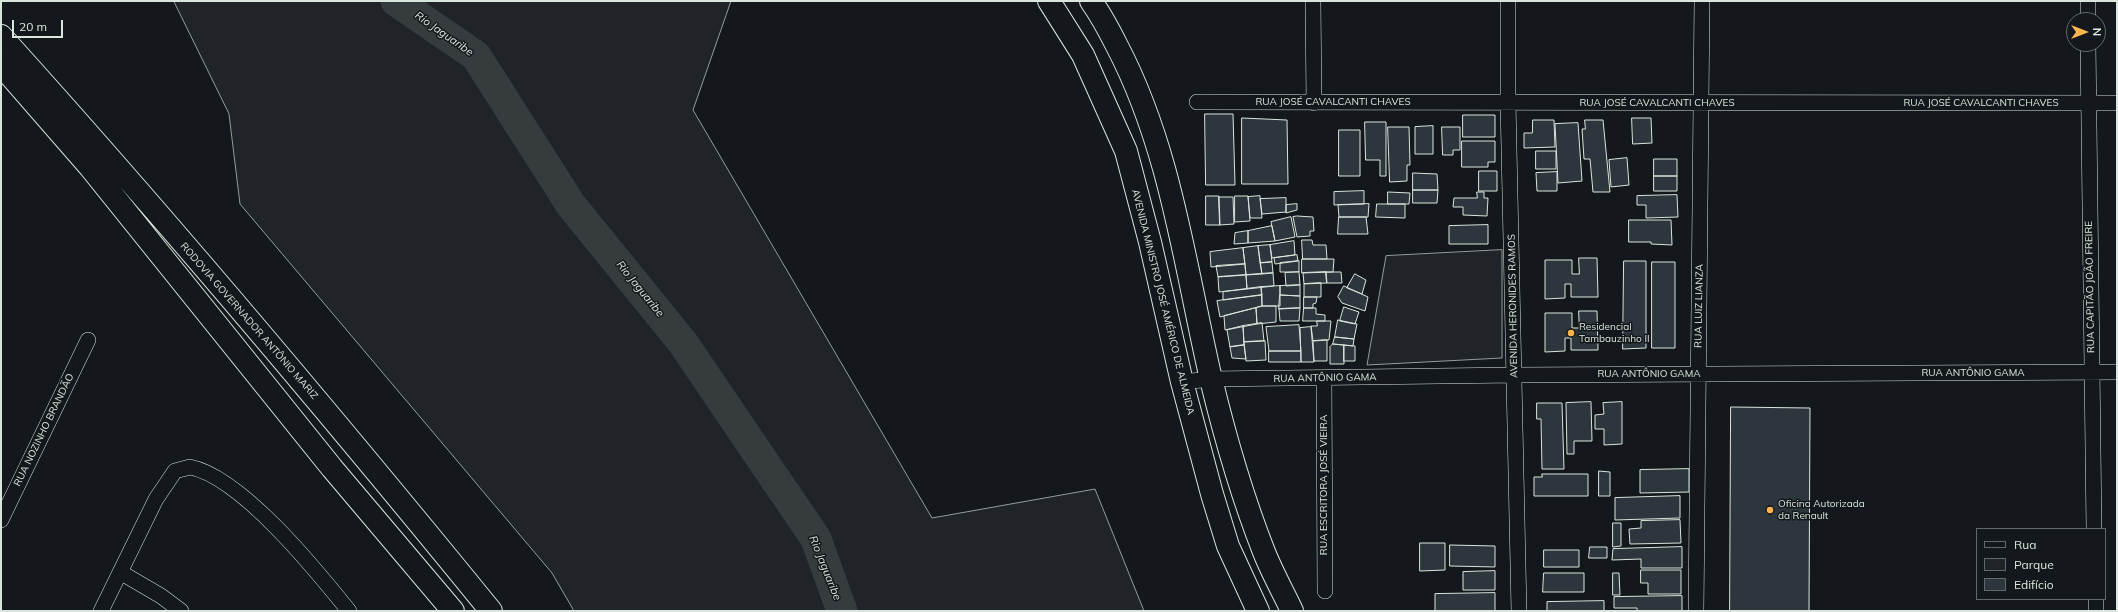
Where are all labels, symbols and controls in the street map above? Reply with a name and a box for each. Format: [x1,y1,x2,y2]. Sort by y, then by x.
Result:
water label: Rio Jaguaribe [412,9,476,59]
scale bar [14,12,65,38]
north arrow [2066,12,2106,52]
text: 20 m [19,19,47,34]
text: N [2090,28,2104,36]
street label: RUA JOSÉ CAVALCANTI CHAVES [1255,96,1411,108]
street label: RUA JOSÉ CAVALCANTI CHAVES [1579,97,1735,109]
street label: RUA JOSÉ CAVALCANTI CHAVES [1903,97,2059,109]
street label: AVENIDA MINISTRO JOSÉ AMÉRICO DE ALMEIDA [1129,188,1197,416]
street label: RUA CAPITÃO JOÃO FREIRE [2083,221,2097,353]
street label: AVENIDA HERONIDES RAMOS [1506,234,1520,378]
street label: RODOVIA GOVERNADOR ANTÔNIO MARIZ [178,240,320,402]
water label: Rio Jaguaribe [613,258,667,320]
street label: RUA LUIZ LIANZA [1692,264,1706,348]
place label: Residencial Tambauzinho II [1579,321,1650,344]
marker: Residencial Tambauzinho II [1566,328,1576,338]
street label: RUA ANTÔNIO GAMA [1921,367,2025,379]
street label: RUA ANTÔNIO GAMA [1597,368,1701,380]
street label: RUA ANTÔNIO GAMA [1273,371,1377,385]
street label: RUA NOZINHO BRANDÃO [11,372,77,488]
street label: RUA ESCRITORA JOSÉ VIEIRA [1318,415,1330,555]
place label: Oficina Autorizada da Renault [1778,498,1865,522]
marker: Oficina Autorizada da Renault [1765,505,1775,515]
legend [1976,528,2106,600]
water label: Rio Jaguaribe [806,534,844,602]
text: Rua [2014,537,2036,552]
text: Parque [2014,557,2054,572]
text: Edifício [2014,577,2054,592]

